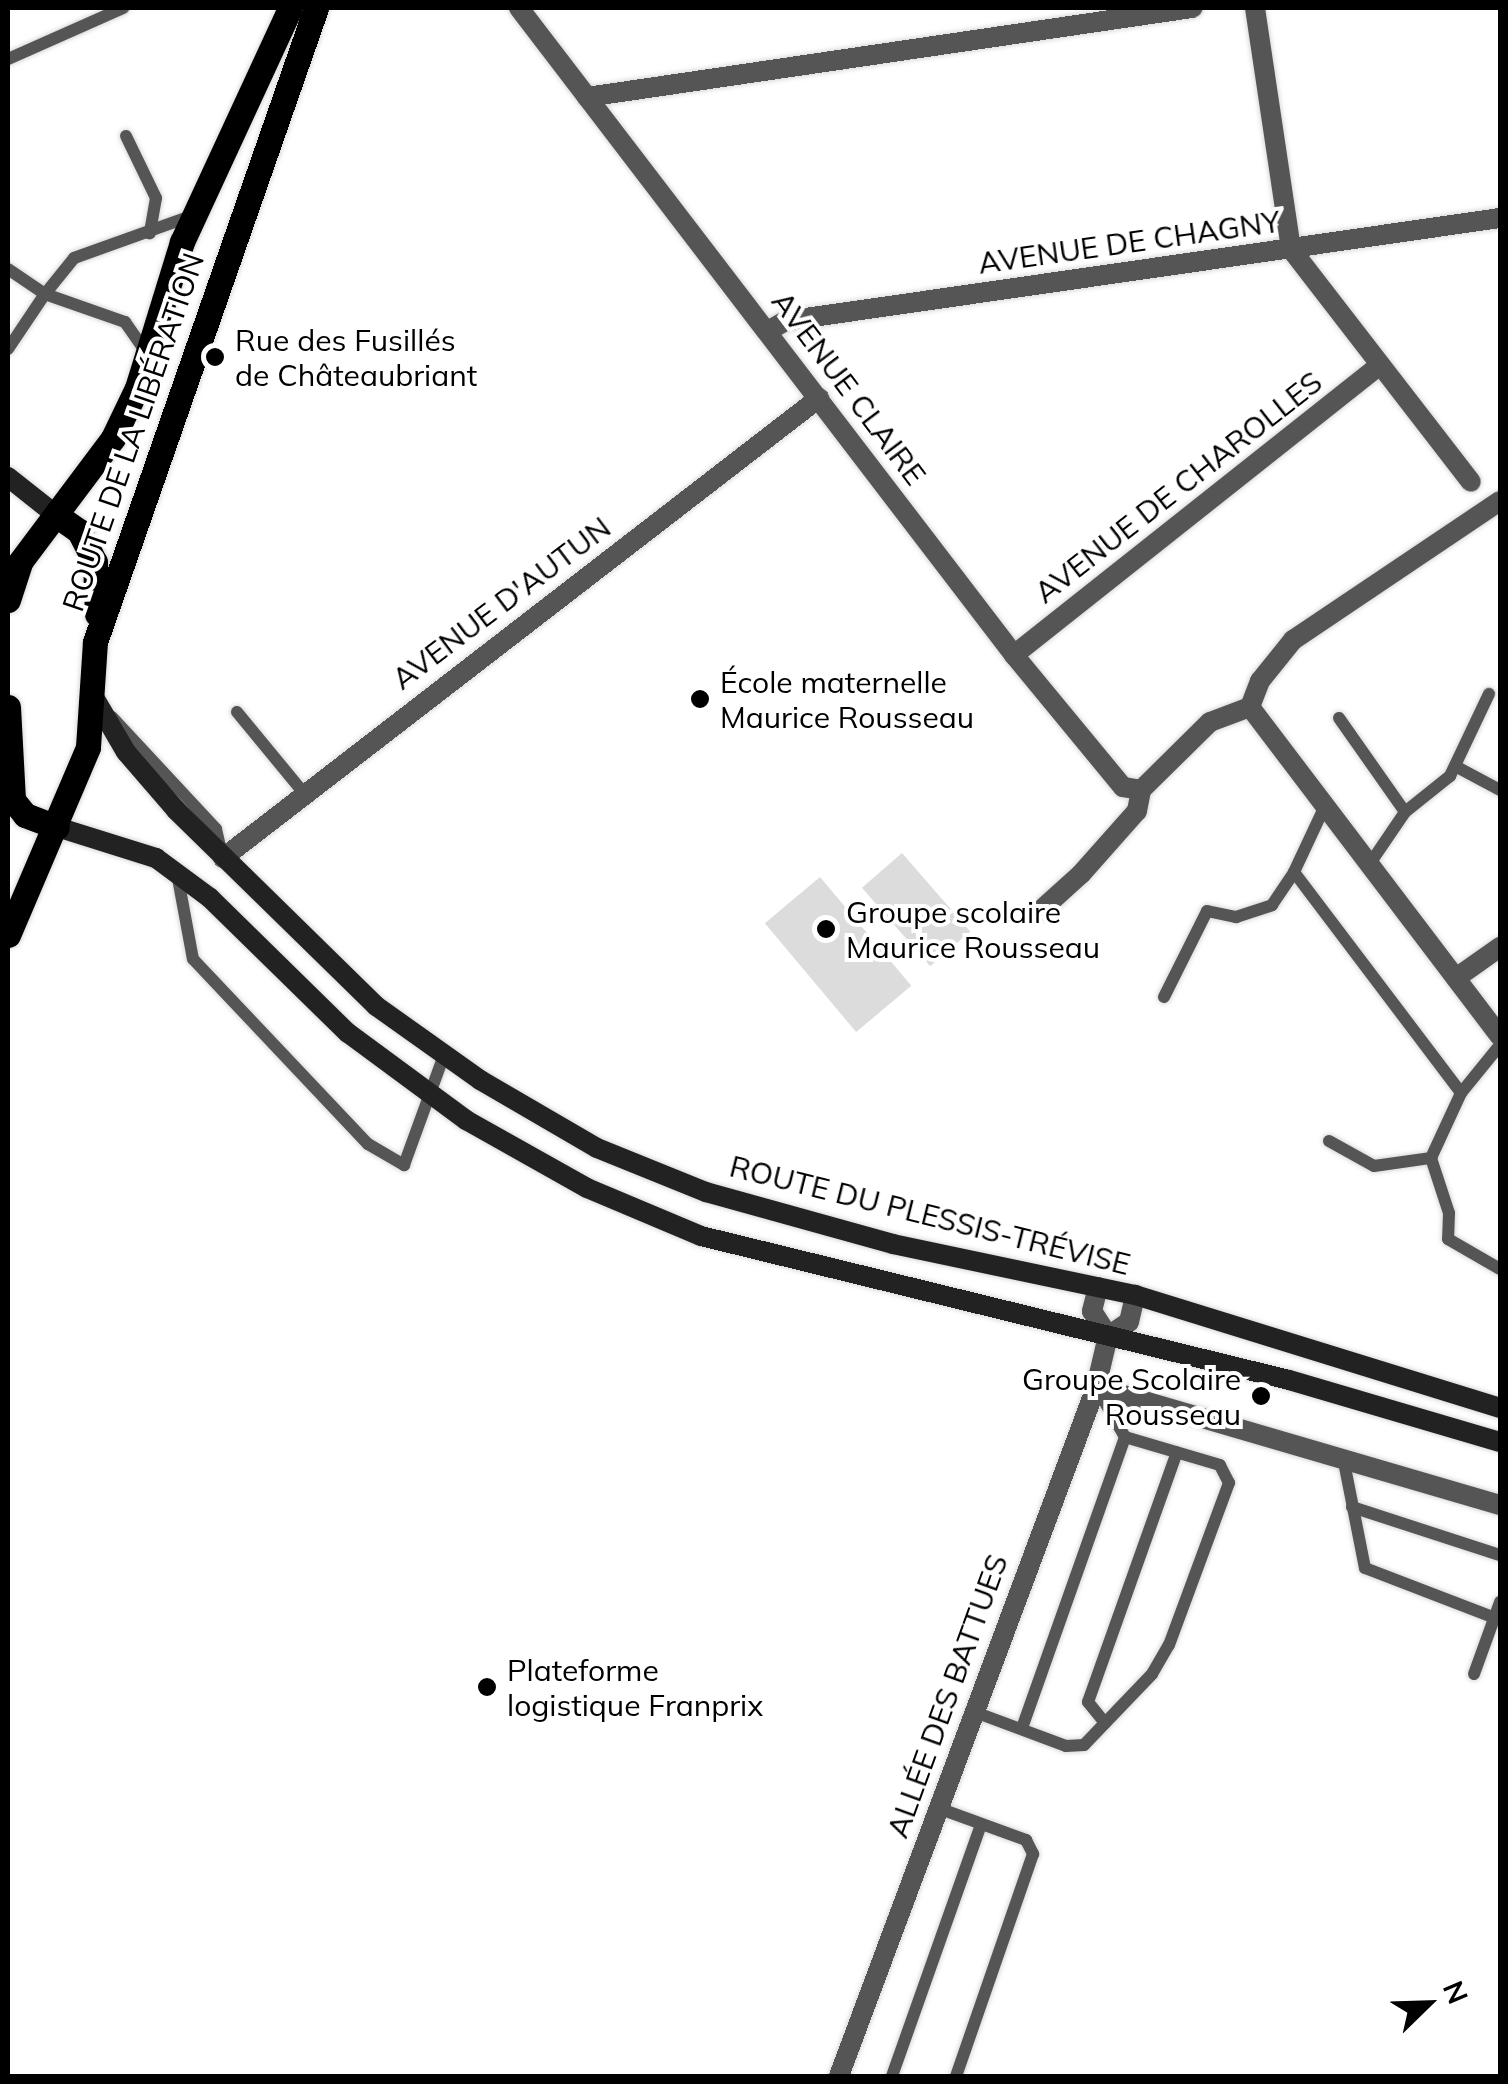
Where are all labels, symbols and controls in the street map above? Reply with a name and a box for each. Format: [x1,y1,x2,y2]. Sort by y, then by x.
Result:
street label: AVENUE DE CHAGNY [976,203,1282,281]
street label: ROUTE DE LA LIBÉRATION [55,248,211,616]
street label: AVENUE CLAIRE [764,284,934,492]
place label: Rue des Fusillés de Châteaubriant [235,322,477,392]
marker: Rue des Fusillés de Châteaubriant [204,346,226,368]
street label: AVENUE DE CHAROLLES [1027,364,1329,610]
street label: AVENUE D'AUTUN [385,509,617,697]
place label: École maternelle Maurice Rousseau [720,664,974,734]
marker: École maternelle Maurice Rousseau [689,688,711,710]
place label: Groupe scolaire Maurice Rousseau [846,894,1100,964]
marker: Groupe scolaire Maurice Rousseau [815,918,837,940]
street label: ROUTE DU PLESSIS-TRÉVISE [726,1148,1134,1282]
place label: Groupe Scolaire Rousseau [1022,1361,1241,1432]
marker: Groupe Scolaire Rousseau [1250,1385,1272,1407]
street label: ALLÉE DES BATTUES [879,1550,1015,1842]
place label: Plateforme logistique Franprix [507,1652,763,1722]
marker: Plateforme logistique Franprix [476,1676,498,1698]
north arrow [1378,1954,1478,2054]
text: N [1436,1976,1476,2009]

